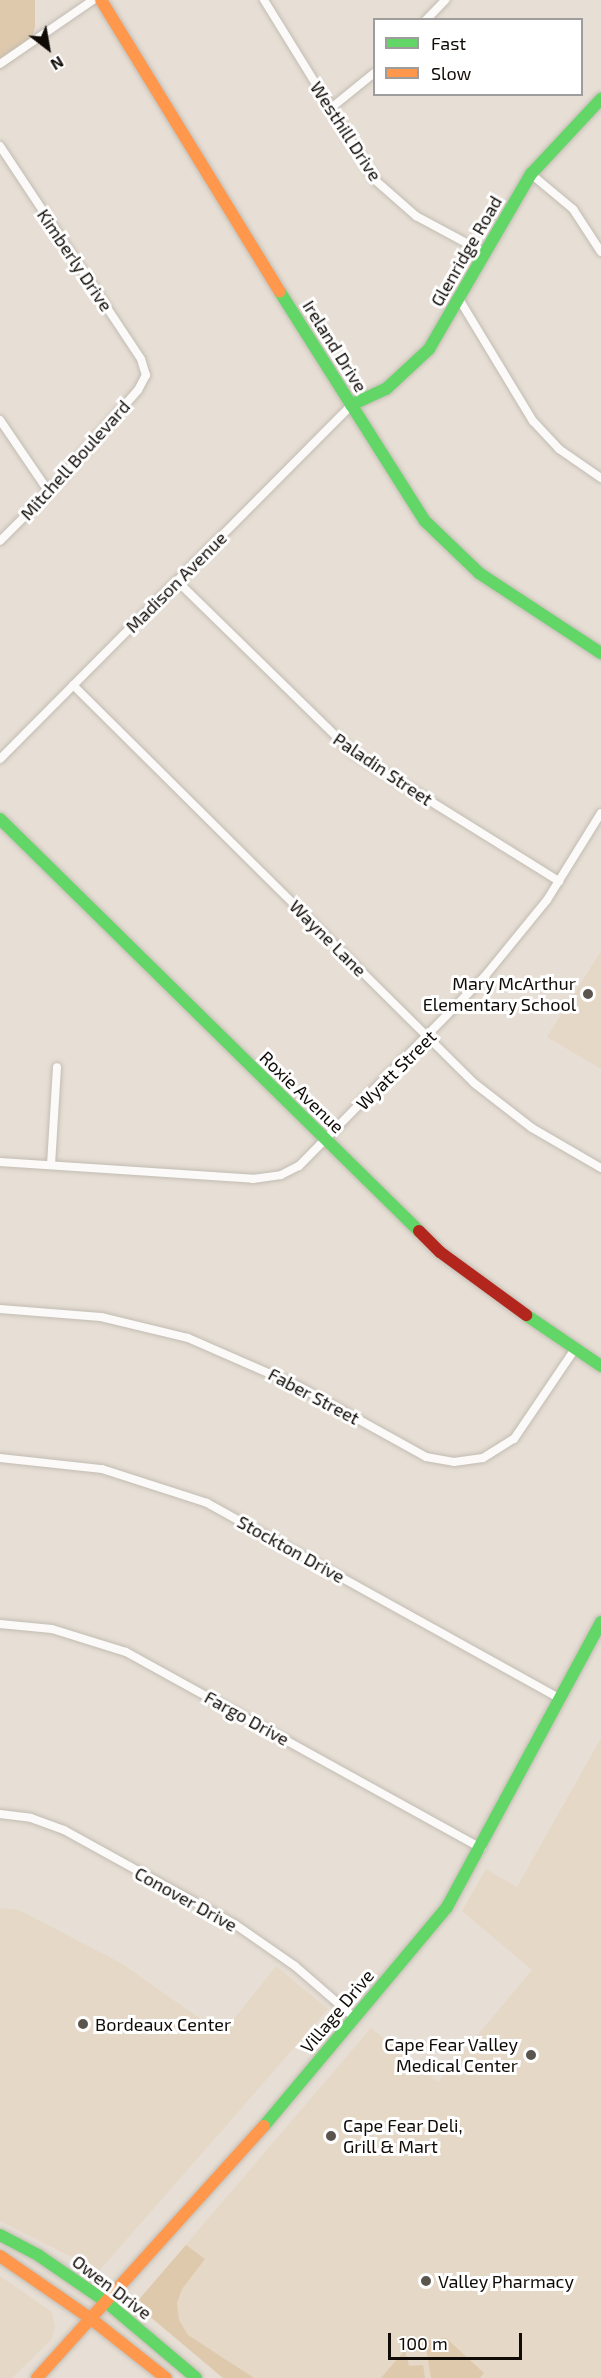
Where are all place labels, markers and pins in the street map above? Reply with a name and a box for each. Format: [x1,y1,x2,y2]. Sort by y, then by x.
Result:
place label: Mary McArthur Elementary School [422,973,576,1016]
marker: Mary McArthur Elementary School [581,987,595,1001]
place label: Bordeaux Center [95,2013,231,2035]
marker: Bordeaux Center [76,2017,90,2031]
place label: Cape Fear Valley Medical Center [383,2034,518,2076]
marker: Cape Fear Valley Medical Center [522,2046,540,2064]
place label: Cape Fear Deli, Grill & Mart [343,2115,463,2158]
marker: Cape Fear Deli, Grill & Mart [324,2129,338,2143]
place label: Valley Pharmacy [438,2270,574,2292]
marker: Valley Pharmacy [419,2274,433,2288]

